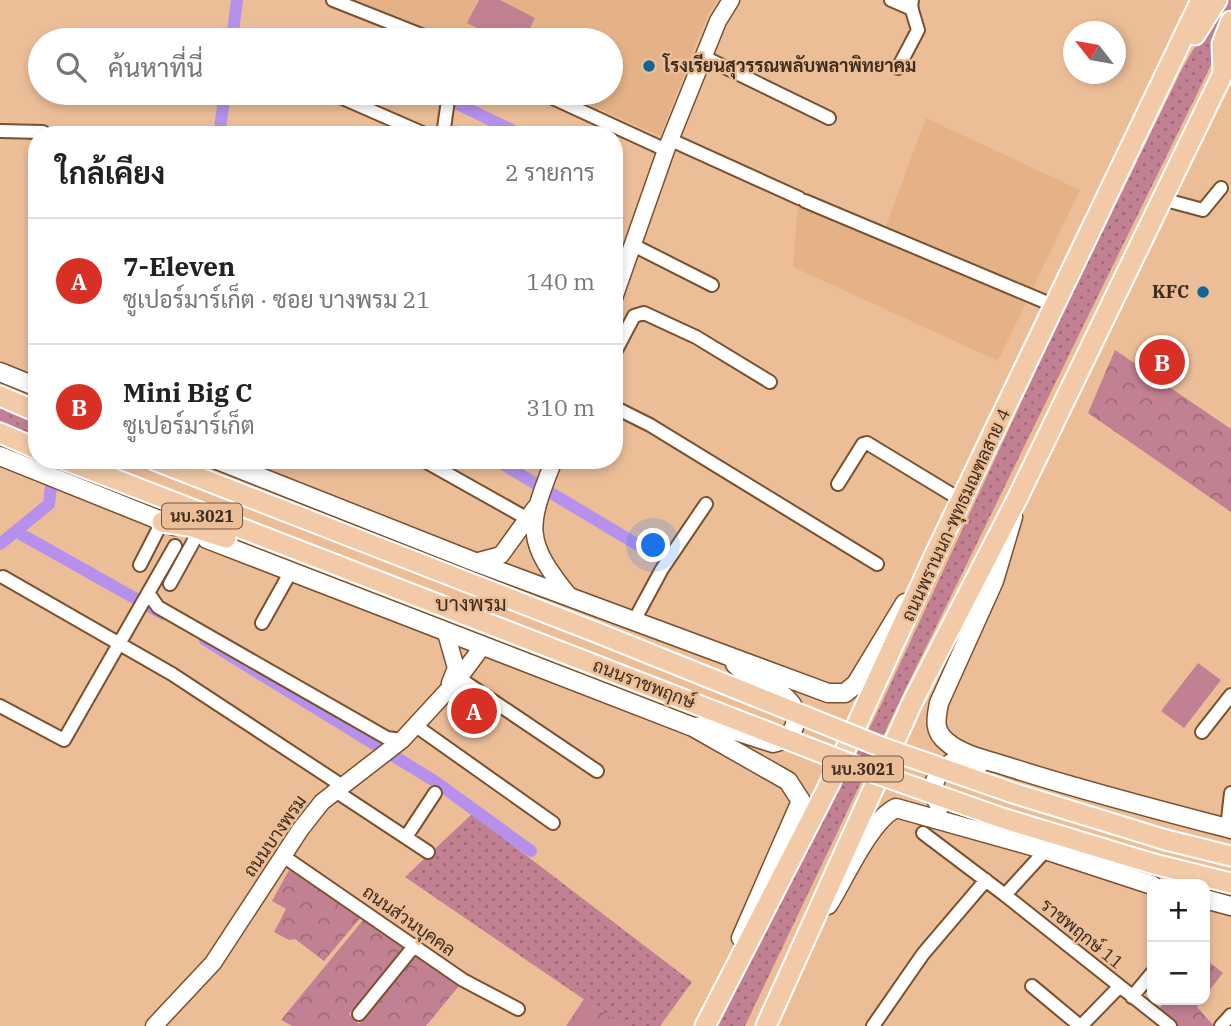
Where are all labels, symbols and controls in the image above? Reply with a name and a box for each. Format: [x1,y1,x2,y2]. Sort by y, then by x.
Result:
north arrow [1063,21,1126,84]
search box [28,28,623,105]
icon: search [52,48,90,86]
text: ค้นหาที่นี่ [108,50,203,84]
place label: โรงเรียนสุวรรณพลับพลาพิทยาคม [662,53,916,80]
marker: โรงเรียนสุวรรณพลับพลาพิทยาคม [641,58,657,74]
text: ใกล้เคียง [56,153,165,192]
text: 2 รายการ [505,157,595,187]
text: 7-Eleven [123,249,235,283]
text: A [71,266,87,296]
text: 140 m [526,266,595,296]
place label: KFC [1152,280,1189,303]
text: ซูเปอร์มาร์เก็ต · ซอย บางพรม 21 [123,284,430,314]
marker: KFC [1195,284,1211,300]
pin: B [1139,336,1185,388]
text: Mini Big C [123,375,252,409]
text: B [71,392,87,422]
text: 310 m [526,392,595,422]
street label: ถนนพรานนก-พุทธมณฑลสาย 4 [896,405,1016,625]
text: ซูเปอร์มาร์เก็ต [123,410,255,440]
road number: นบ.3021 [162,503,242,528]
your location [636,528,670,562]
district label: บางพรม [435,589,507,617]
street label: ถนนราชพฤกษ์ [590,653,700,714]
pin: A [451,685,497,737]
road number: นบ.3021 [823,756,903,782]
street label: ถนนบางพรม [238,790,311,881]
map controls [1147,879,1210,1005]
button: + [1147,879,1210,942]
street label: ถนนส่วนบุคคล [358,880,460,962]
street label: ราชพฤกษ์ 11 [1036,892,1129,974]
button: − [1147,942,1210,1005]

